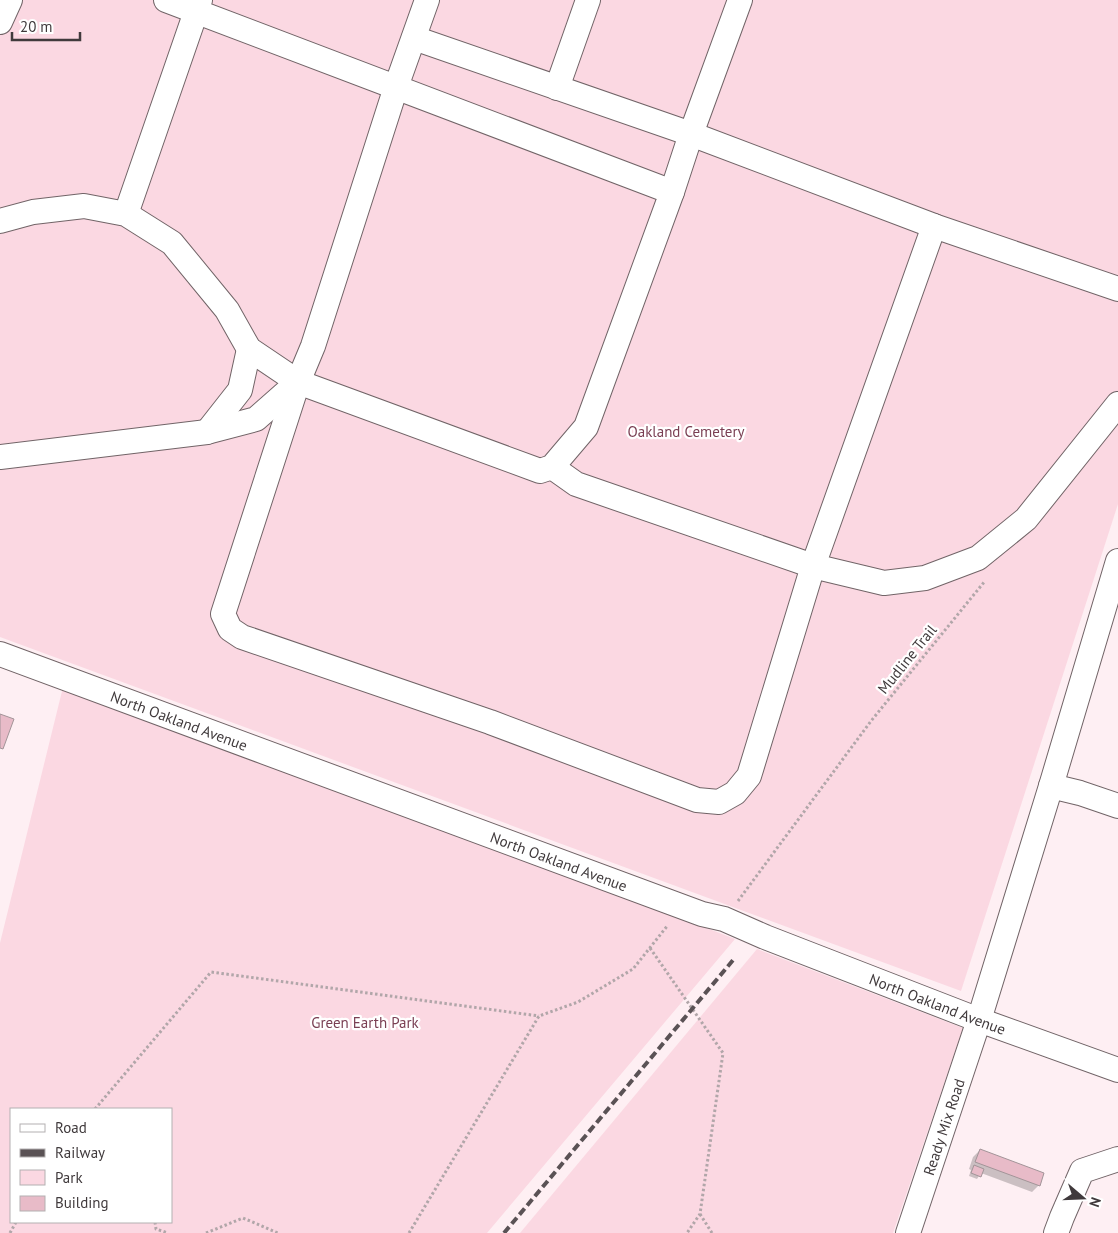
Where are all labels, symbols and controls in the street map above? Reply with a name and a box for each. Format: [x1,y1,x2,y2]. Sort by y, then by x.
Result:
scale bar [12,10,80,42]
text: 20 m [20,17,53,36]
park label: Oakland Cemetery [627,422,745,441]
street label: Mudline Trail [873,620,941,697]
street label: North Oakland Avenue [108,686,250,754]
street label: North Oakland Avenue [488,827,630,895]
street label: North Oakland Avenue [867,969,1008,1038]
park label: Green Earth Park [311,1013,420,1032]
street label: Ready Mix Road [918,1076,968,1178]
legend [10,1108,172,1223]
text: Road [55,1118,87,1137]
text: Railway [55,1143,105,1162]
text: Park [55,1168,83,1187]
north arrow [1058,1173,1108,1223]
text: Building [55,1193,109,1212]
text: N [1085,1195,1105,1210]

